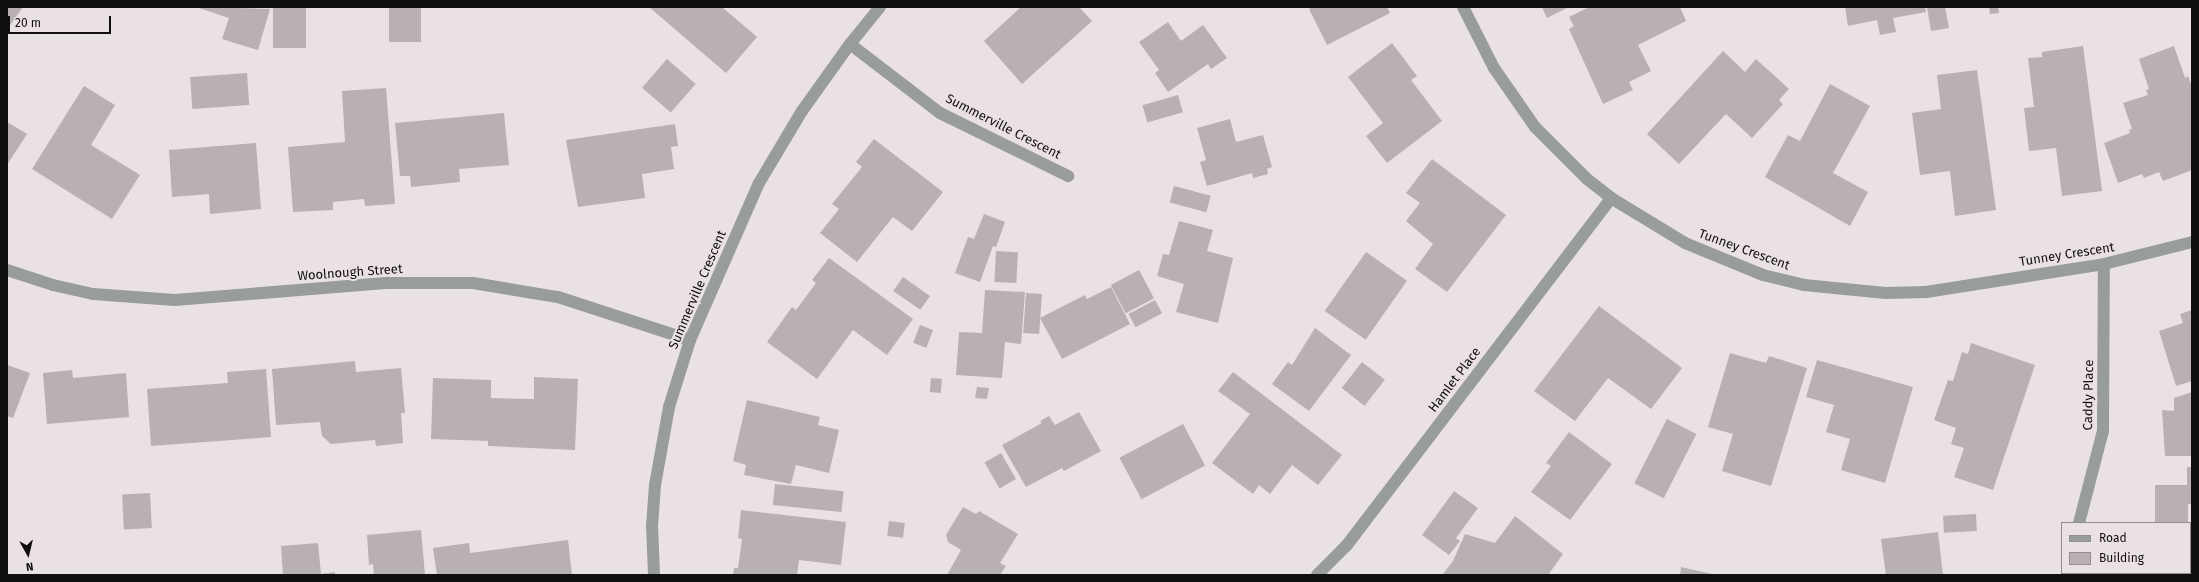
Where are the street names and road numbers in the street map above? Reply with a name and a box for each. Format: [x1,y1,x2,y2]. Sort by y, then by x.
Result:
street label: Summerville Crescent [943,91,1063,163]
street label: Tunney Crescent [1696,226,1792,274]
street label: Summerville Crescent [666,228,730,352]
street label: Tunney Crescent [2018,240,2116,270]
street label: Woolnough Street [297,262,403,284]
street label: Hamlet Place [1426,344,1484,416]
street label: Caddy Place [2081,359,2097,431]

